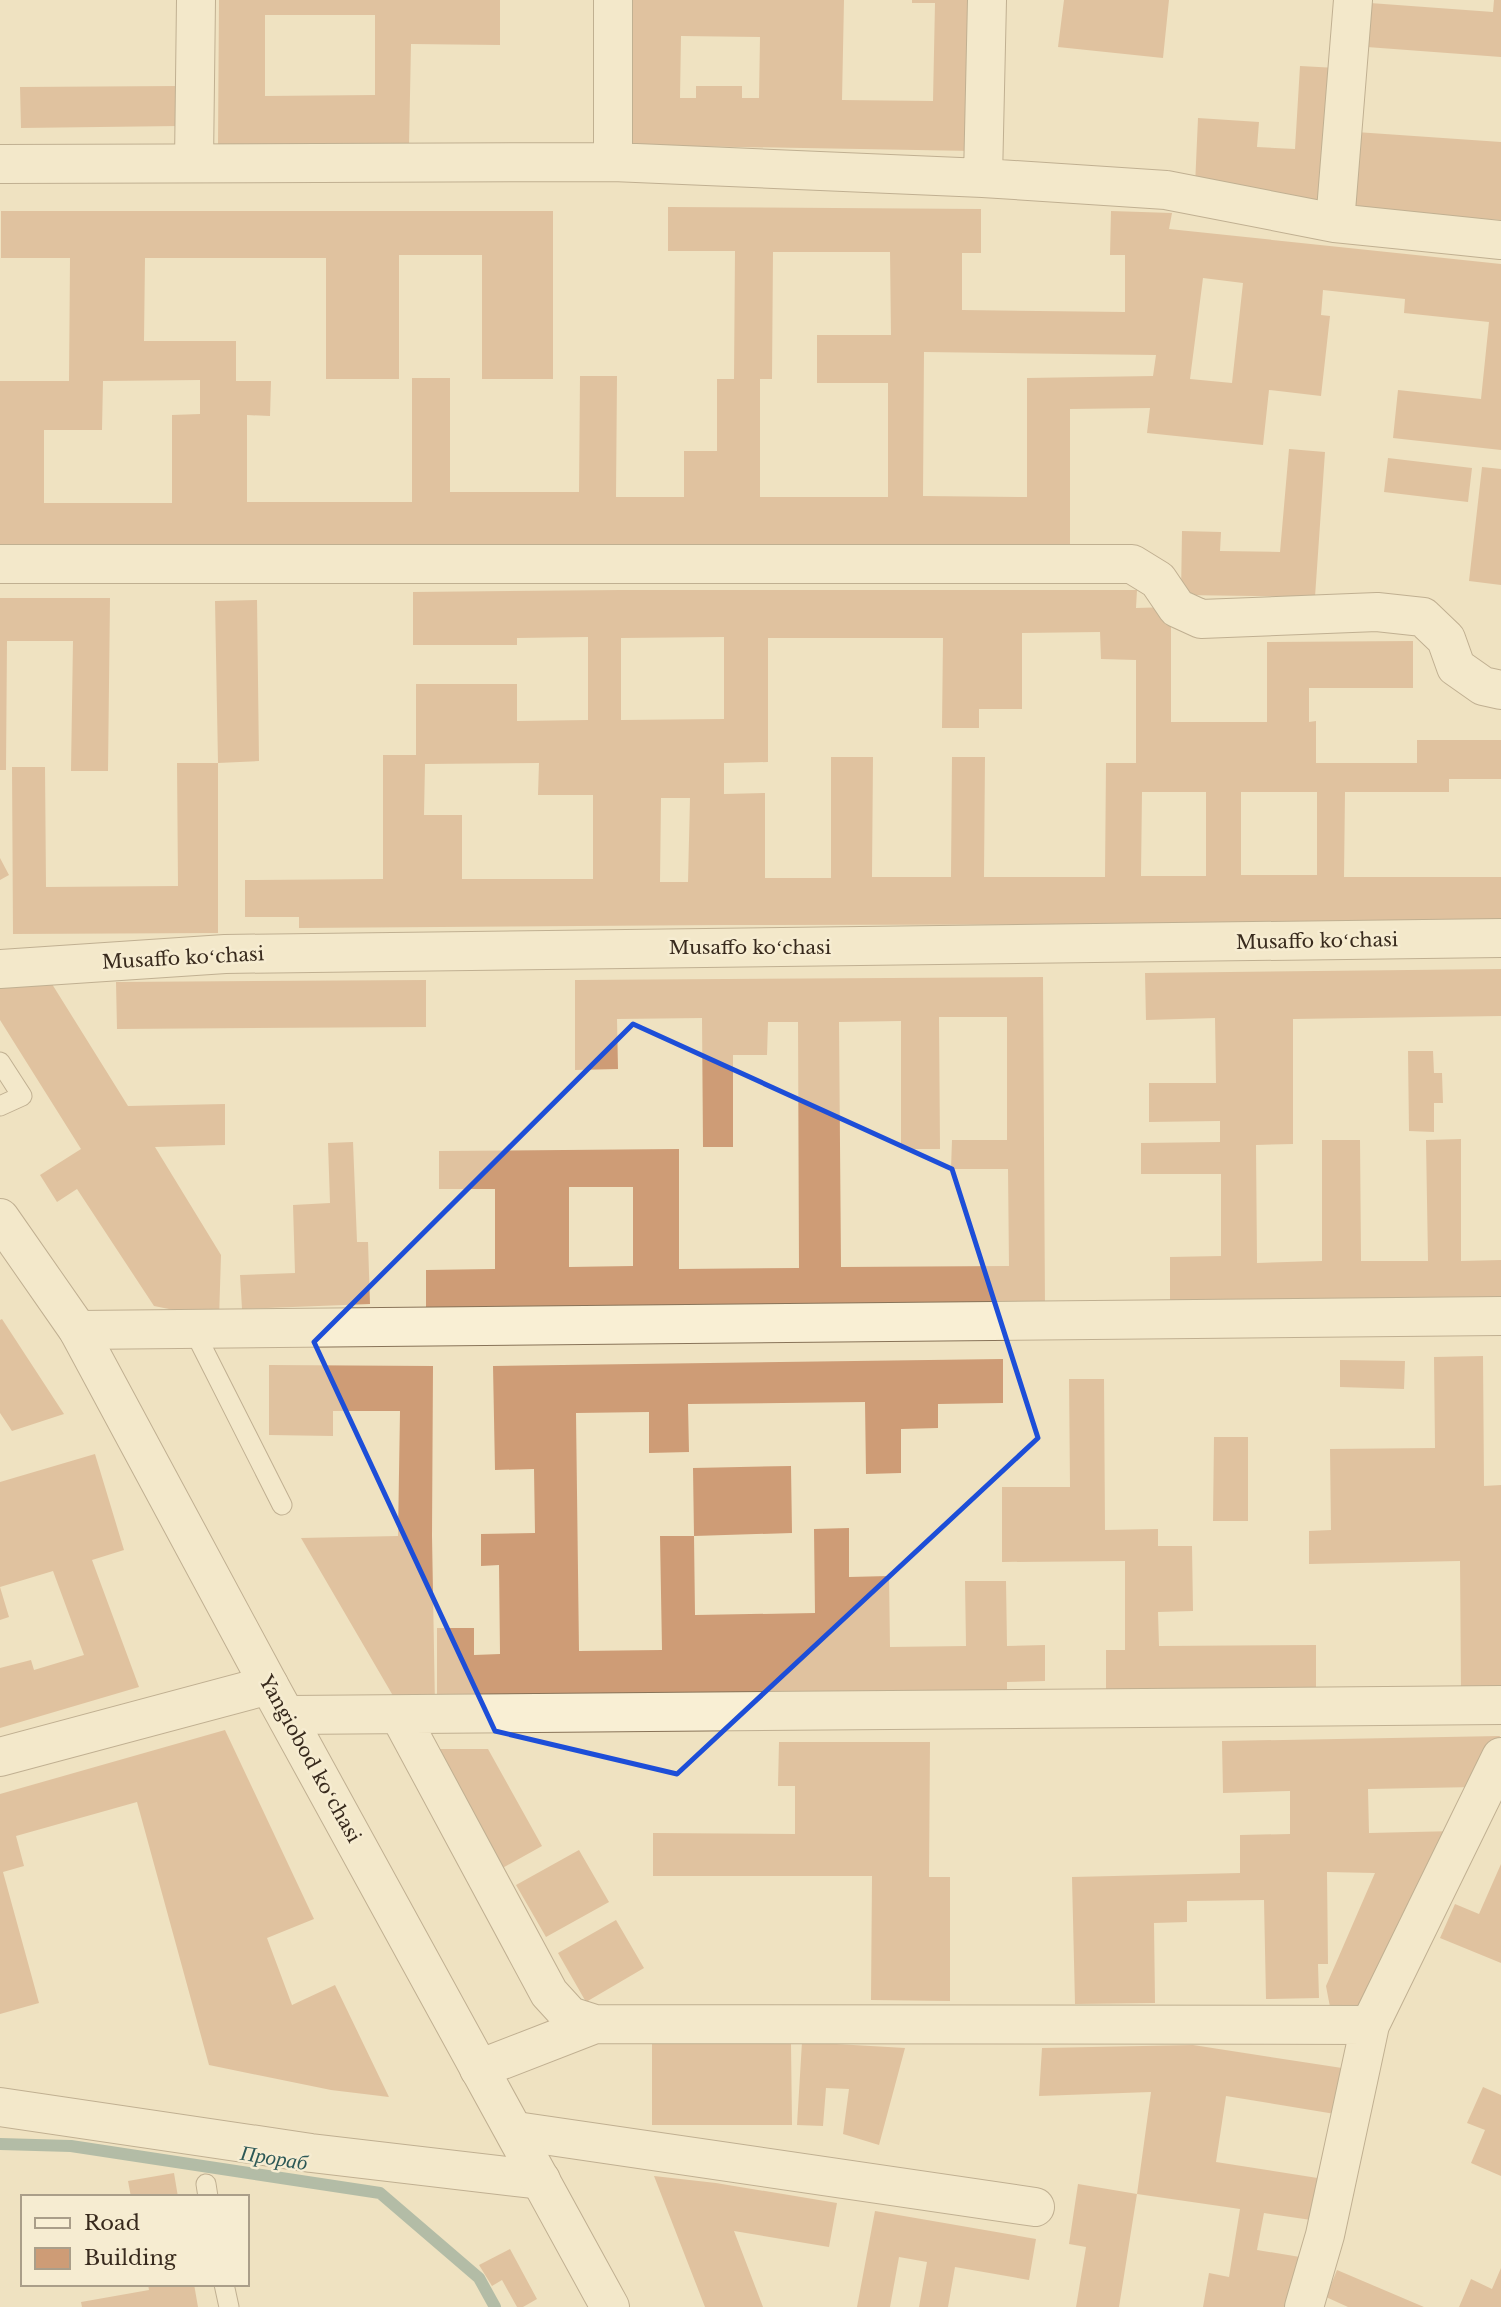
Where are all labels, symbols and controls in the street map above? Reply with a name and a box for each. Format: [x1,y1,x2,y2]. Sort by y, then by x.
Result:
street label: Musaffo koʻchasi [1236,928,1399,954]
street label: Musaffo koʻchasi [669,936,832,959]
street label: Musaffo koʻchasi [101,942,265,974]
street label: Yangiobod koʻchasi [254,1670,366,1847]
water label: Прораб [238,2140,311,2176]
legend [21,2195,248,2286]
text: Road [84,2210,140,2236]
text: Building [84,2245,177,2271]

